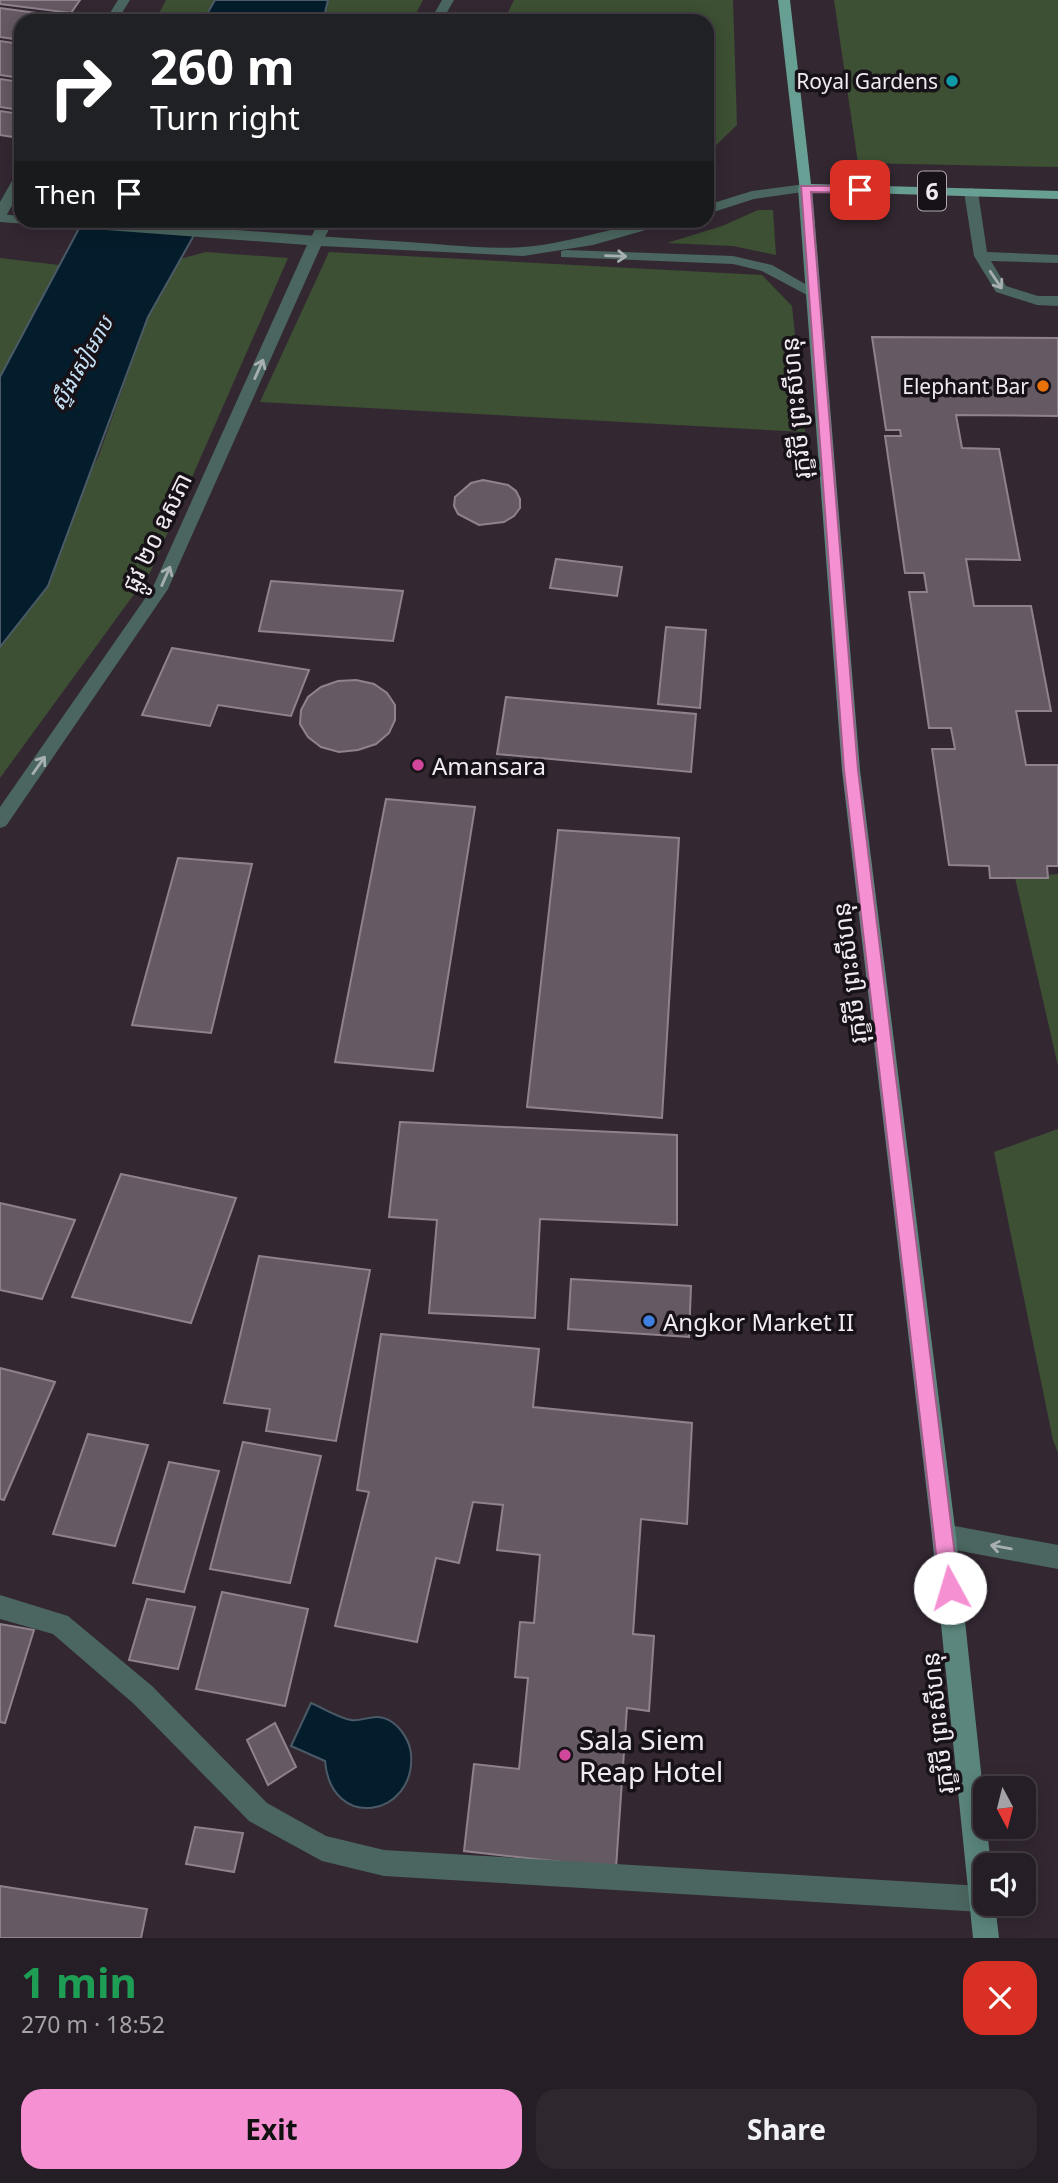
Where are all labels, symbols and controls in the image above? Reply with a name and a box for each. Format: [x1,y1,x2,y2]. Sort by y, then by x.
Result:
text: 260 m [150,33,295,99]
icon: right [35,42,126,133]
place label: Royal Gardens [796,67,938,95]
marker: Royal Gardens [944,73,960,89]
text: Turn right [150,96,300,139]
pin [830,160,890,220]
icon: arrive [841,171,879,209]
road number: 6 [918,172,946,210]
icon: arrive [110,175,148,213]
text: Then [35,176,96,212]
one-way arrow [604,249,627,262]
one-way arrow [989,270,1003,289]
water label: ស្ទឹងសៀមរាប [43,310,120,415]
street label: រុក្ខវិថី ព្រះសីហនុ [772,336,818,480]
one-way arrow [253,359,266,380]
place label: Elephant Bar [902,372,1029,400]
marker: Elephant Bar [1035,378,1051,394]
street label: ផ្លូវ ២០ ឧសភា [113,467,205,600]
one-way arrow [160,566,173,588]
place label: Amansara [432,749,546,782]
one-way arrow [32,756,46,775]
marker: Amansara [410,757,426,773]
street label: រុក្ខវិថី ព្រះសីហនុ [824,900,874,1046]
place label: Angkor Market II [663,1305,854,1338]
marker: Angkor Market II [641,1313,657,1329]
one-way arrow [990,1540,1013,1553]
position arrow [913,1551,987,1625]
street label: រុក្ខវិថី ព្រះសីហនុ [913,1650,961,1796]
place label: Sala Siem Reap Hotel [579,1720,723,1790]
marker: Sala Siem Reap Hotel [557,1747,573,1763]
north arrow [973,1776,1036,1839]
map controls [973,1776,1036,1916]
button: sound [973,1853,1036,1916]
text: 1 min [21,1953,137,2010]
button: close [963,1961,1037,2035]
text: 270 m · 18:52 [21,2008,165,2040]
button: Exit [21,2089,522,2169]
button: Share [536,2089,1037,2169]

